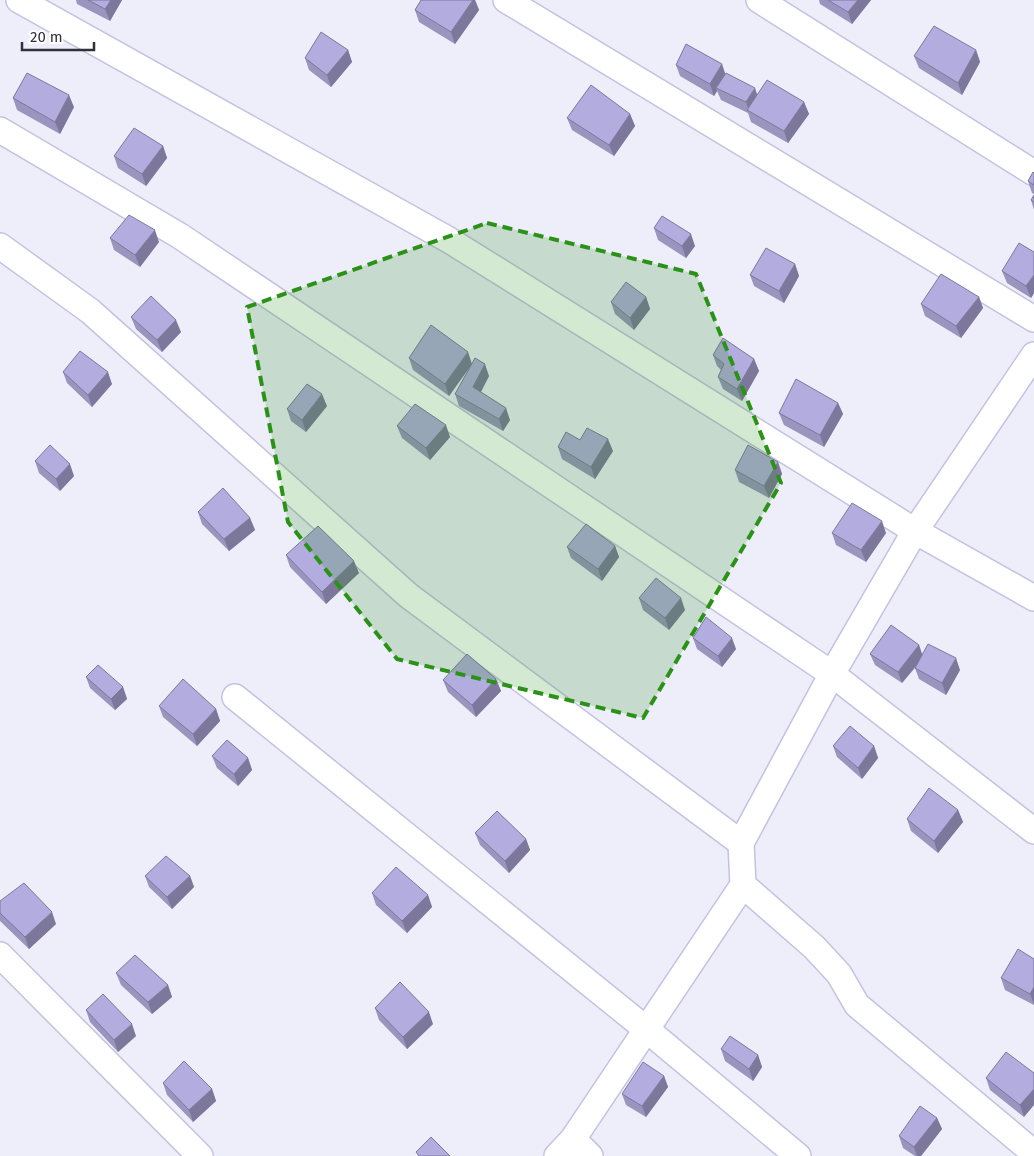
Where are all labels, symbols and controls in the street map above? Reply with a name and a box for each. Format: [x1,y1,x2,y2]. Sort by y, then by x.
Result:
scale bar [22,20,95,52]
text: 20 m [30,28,63,46]

